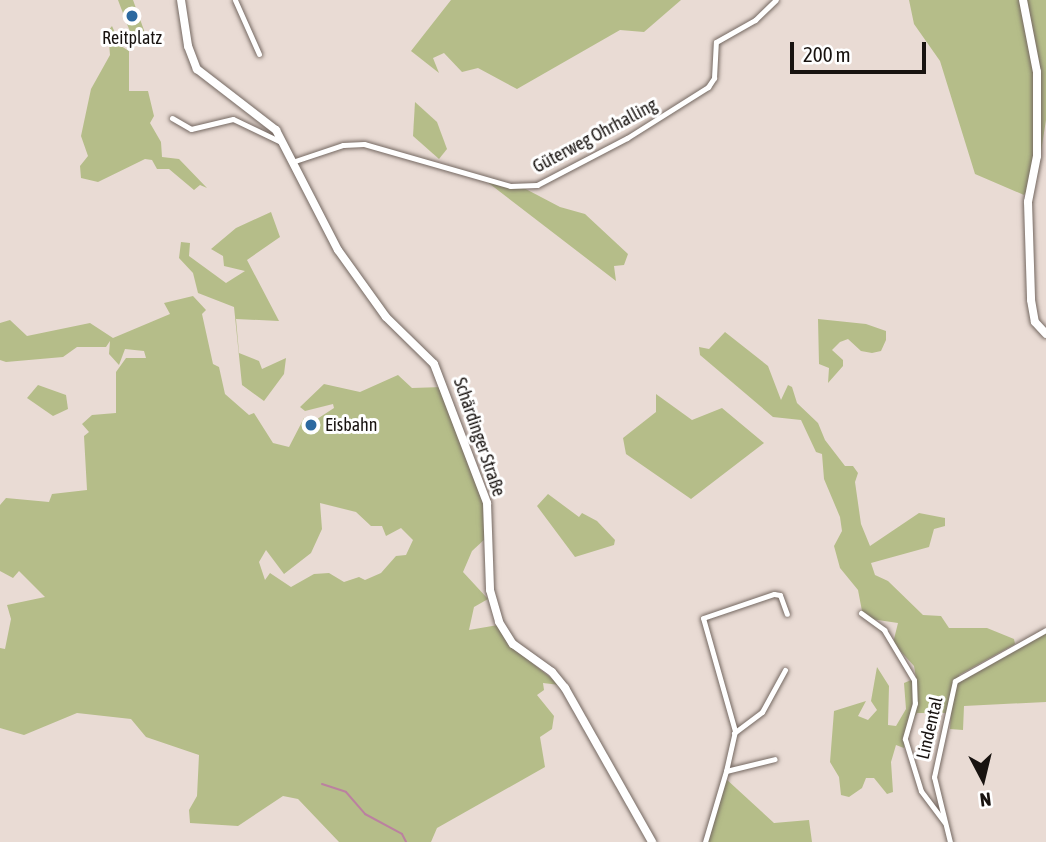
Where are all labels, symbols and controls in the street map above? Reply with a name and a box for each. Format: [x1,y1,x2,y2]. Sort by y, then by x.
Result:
marker: Reitplatz [124,8,140,24]
place label: Reitplatz [102,27,162,49]
scale bar [794,28,930,72]
text: 200 m [803,42,851,66]
street label: Güterweg Ohrhalling [529,94,661,178]
street label: Schärdinger Straße [449,375,509,499]
place label: Eisbahn [325,414,378,436]
marker: Eisbahn [303,417,319,433]
street label: Lindental [912,695,948,761]
north arrow [948,744,1018,814]
text: N [979,788,992,811]

